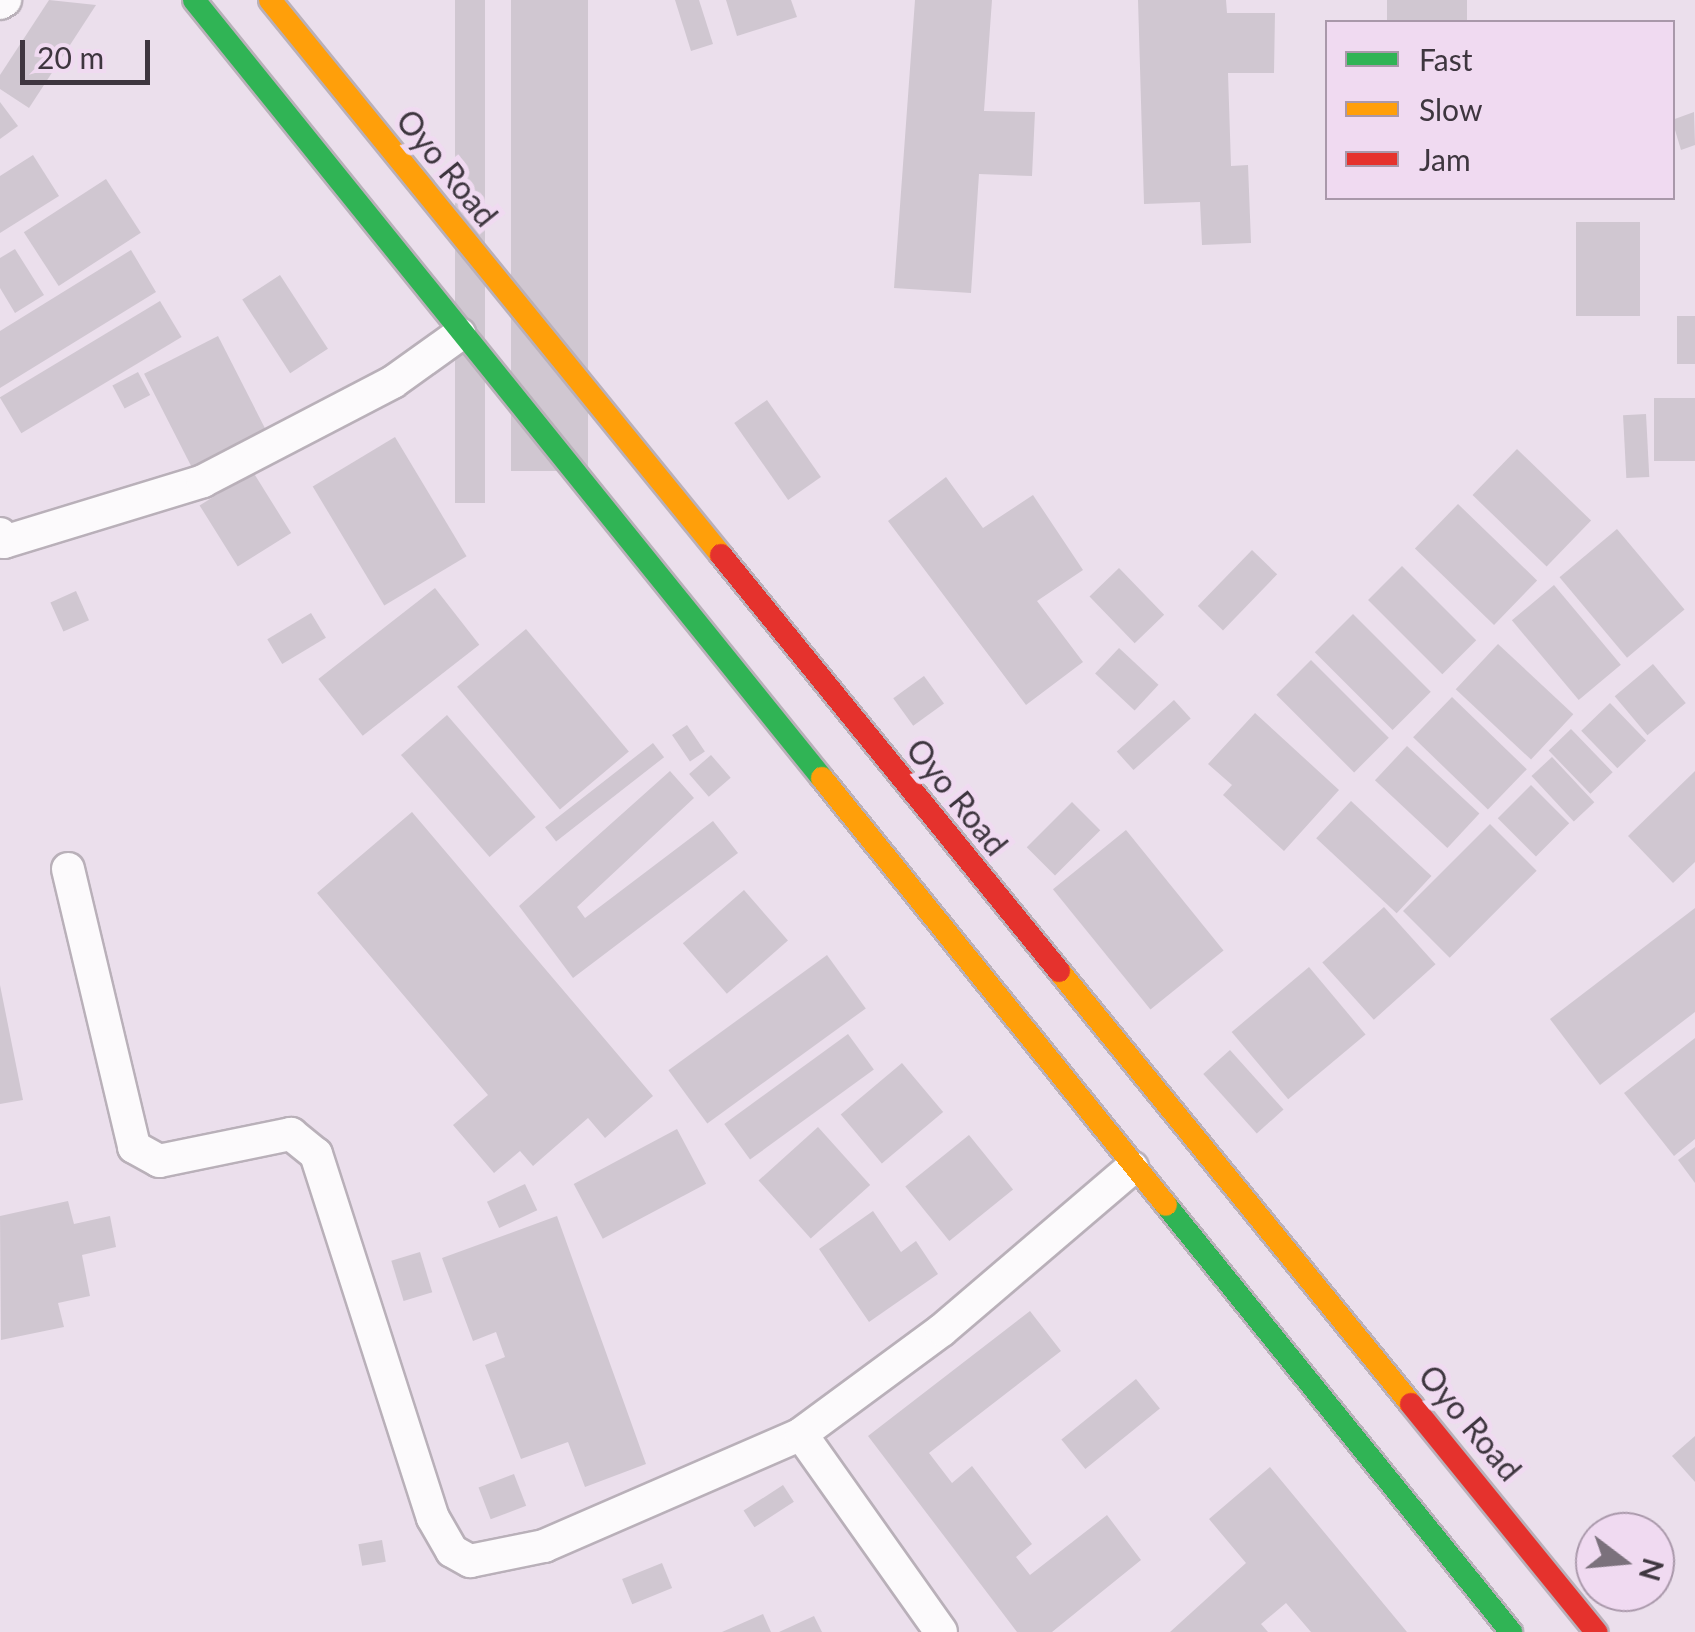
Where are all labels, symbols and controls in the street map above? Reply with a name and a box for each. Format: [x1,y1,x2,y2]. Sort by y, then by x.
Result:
scale bar [25,20,155,82]
legend [1325,20,1675,200]
text: 20 m [37,39,104,75]
text: Fast [1419,41,1473,77]
text: Slow [1419,91,1482,127]
street label: Oyo Road [388,102,506,234]
text: Jam [1419,141,1471,177]
street label: Oyo Road [898,731,1016,863]
street label: Oyo Road [1411,1357,1529,1489]
north arrow [1575,1512,1675,1612]
text: N [1633,1555,1671,1585]

